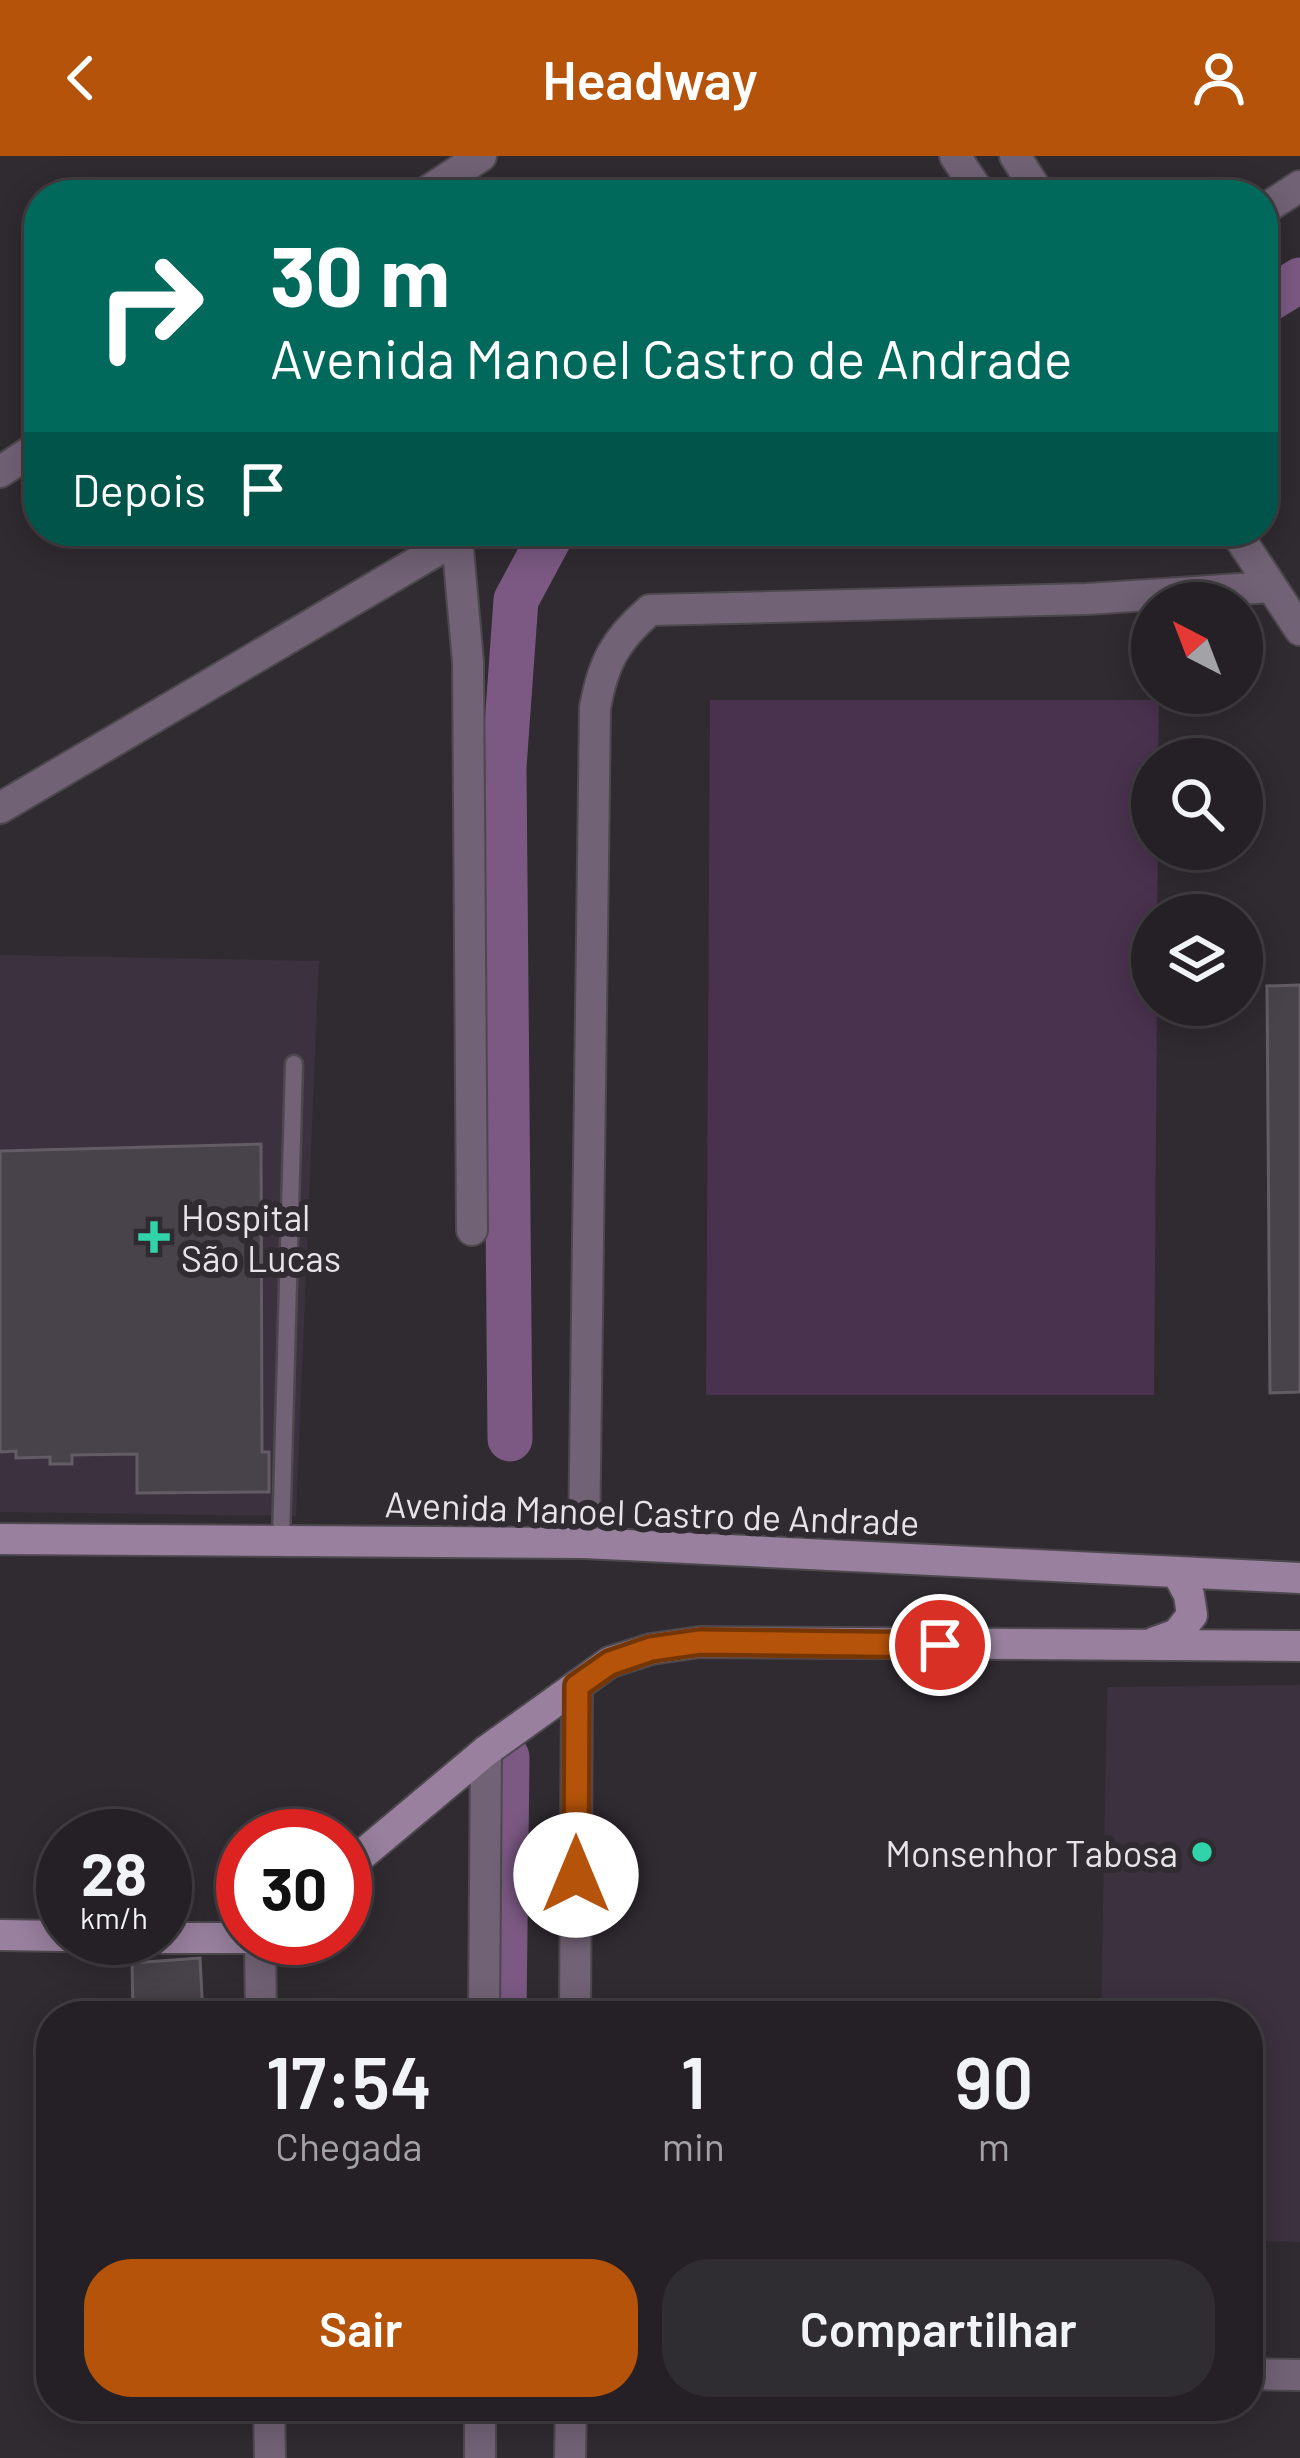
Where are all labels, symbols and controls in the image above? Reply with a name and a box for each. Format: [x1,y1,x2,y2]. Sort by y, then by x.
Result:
icon: back [48,45,114,111]
icon: person [1186,45,1252,111]
text: Headway [542,46,758,111]
text: 30 m [270,223,450,324]
icon: right [72,228,228,384]
text: Avenida Manoel Castro de Andrade [270,325,1073,390]
icon: arrive [230,456,296,522]
text: Depois [72,462,206,516]
north arrow [1131,582,1263,714]
map controls [1131,582,1263,1026]
button: search [1131,738,1263,870]
button: layers [1131,894,1263,1026]
place label: Hospital São Lucas [181,1195,341,1279]
marker: Hospital São Lucas [138,1221,170,1253]
street label: Avenida Manoel Castro de Andrade [384,1481,920,1543]
pin [889,1594,991,1696]
icon: arrive [907,1612,973,1678]
speed limit sign: 30 [216,1809,372,1965]
position arrow [513,1812,639,1938]
place label: Monsenhor Tabosa [885,1831,1178,1874]
text: 28 [81,1836,147,1908]
marker: Monsenhor Tabosa [1189,1839,1215,1865]
text: km/h [80,1899,148,1935]
text: 17:54 [266,2037,432,2123]
text: 1 [681,2037,706,2123]
text: 90 [955,2037,1033,2123]
text: Chegada [275,2122,422,2169]
text: min [662,2122,725,2169]
text: m [978,2122,1010,2169]
button: Sair [84,2259,638,2397]
button: Compartilhar [662,2259,1215,2397]

